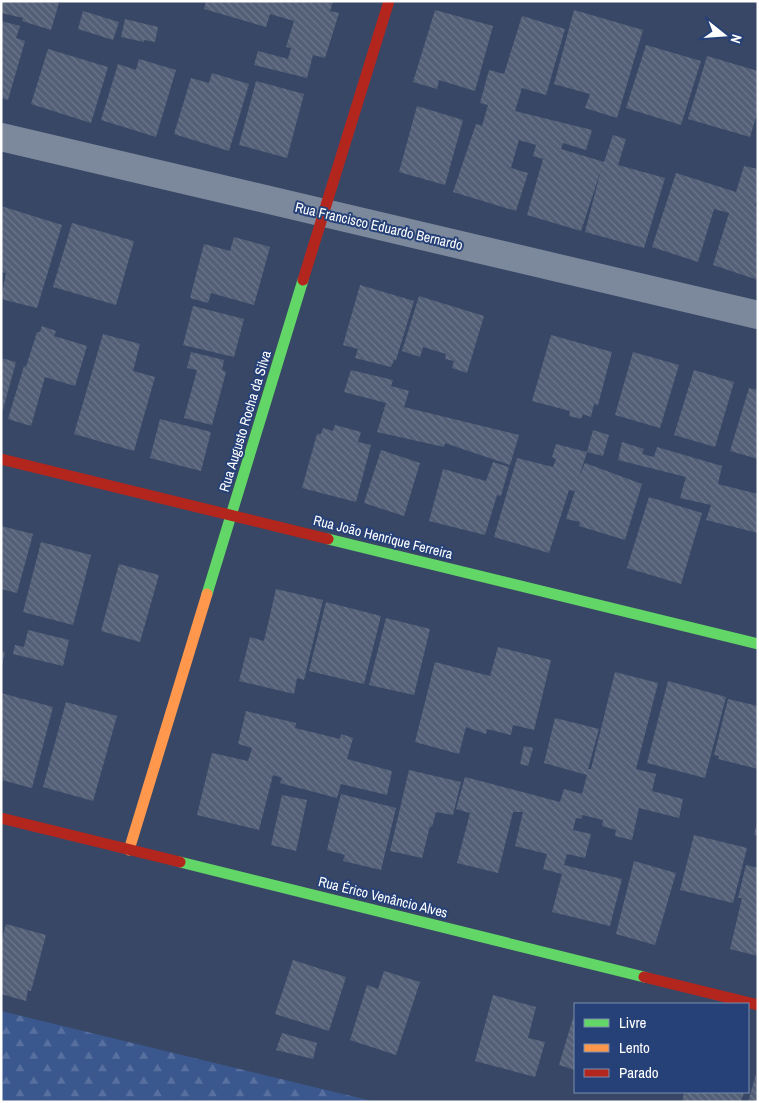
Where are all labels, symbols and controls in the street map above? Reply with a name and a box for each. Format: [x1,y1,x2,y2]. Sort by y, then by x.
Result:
north arrow [699,10,749,60]
text: N [727,32,746,45]
street label: Rua Francisco Eduardo Bernardo [293,198,465,254]
street label: Rua Augusto Rocha da Silva [215,348,275,494]
street label: Rua João Henrique Ferreira [311,511,455,563]
street label: Rua Érico Venâncio Alves [316,872,450,922]
legend [574,1003,749,1093]
text: Livre [619,1012,647,1033]
text: Lento [619,1037,650,1058]
text: Parado [619,1062,659,1083]

